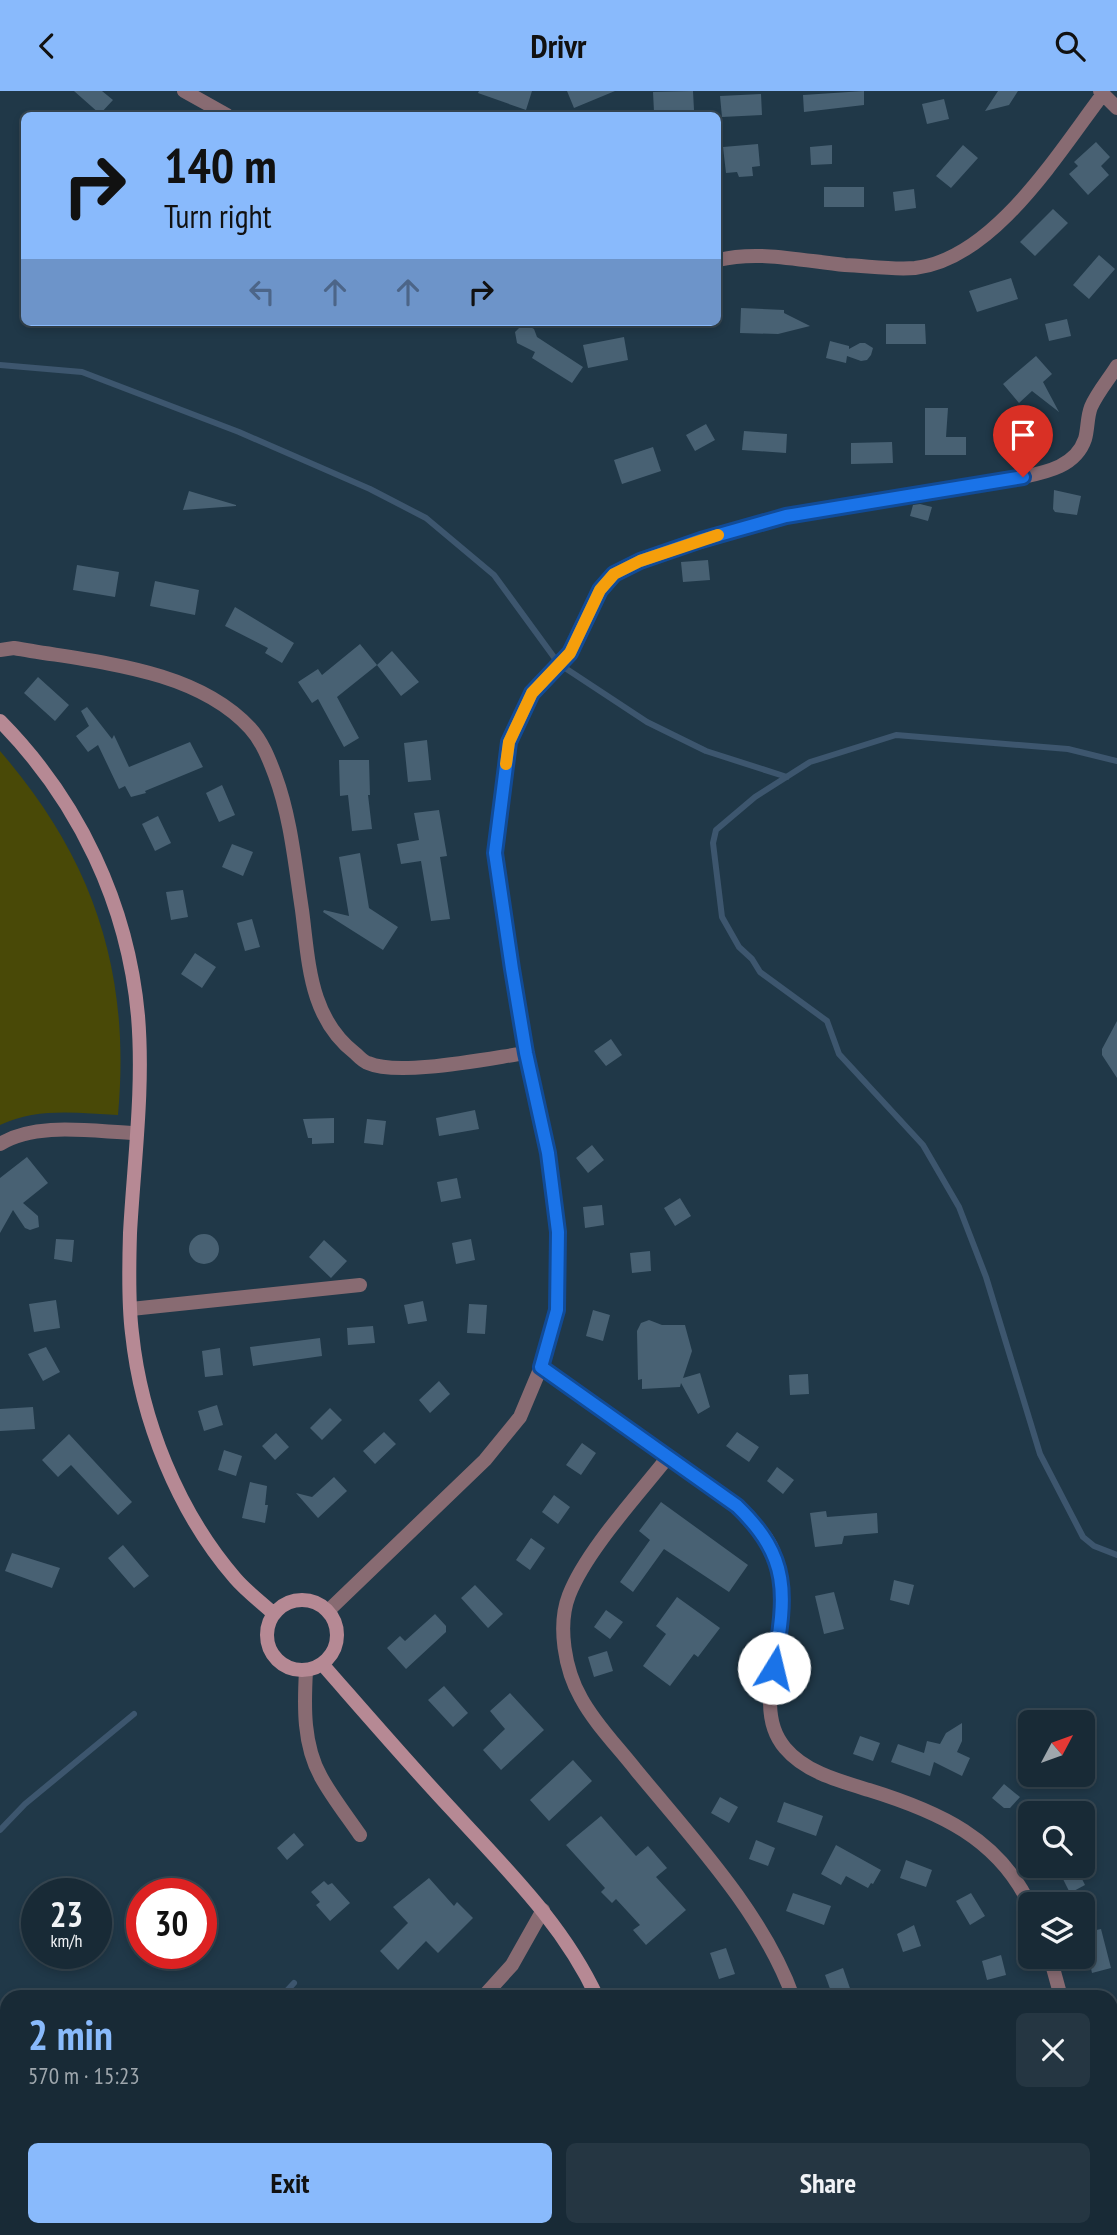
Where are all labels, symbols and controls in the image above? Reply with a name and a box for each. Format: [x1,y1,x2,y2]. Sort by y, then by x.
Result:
text: Drivr [531,25,586,67]
icon: back [28,27,66,65]
icon: search [1051,27,1089,65]
text: 140 m [164,133,277,197]
icon: right [49,140,140,231]
text: Turn right [164,195,272,237]
icon: left [243,273,281,311]
icon: ahead [316,273,354,311]
icon: ahead [389,273,427,311]
icon: right [462,273,500,311]
pin [993,405,1053,477]
icon: arrive [1004,416,1042,454]
position arrow [737,1631,811,1705]
north arrow [1018,1710,1096,1787]
map controls [1018,1710,1095,1969]
button: search [1018,1801,1095,1878]
speed limit sign: 30 [126,1878,217,1969]
text: 23 [50,1891,83,1937]
button: layers [1018,1892,1095,1969]
text: km/h [51,1929,82,1952]
text: 2 min [28,2007,113,2062]
button: close [1016,2013,1090,2087]
text: 570 m · 15:23 [28,2061,140,2090]
button: Exit [28,2143,552,2223]
button: Share [566,2143,1090,2223]

